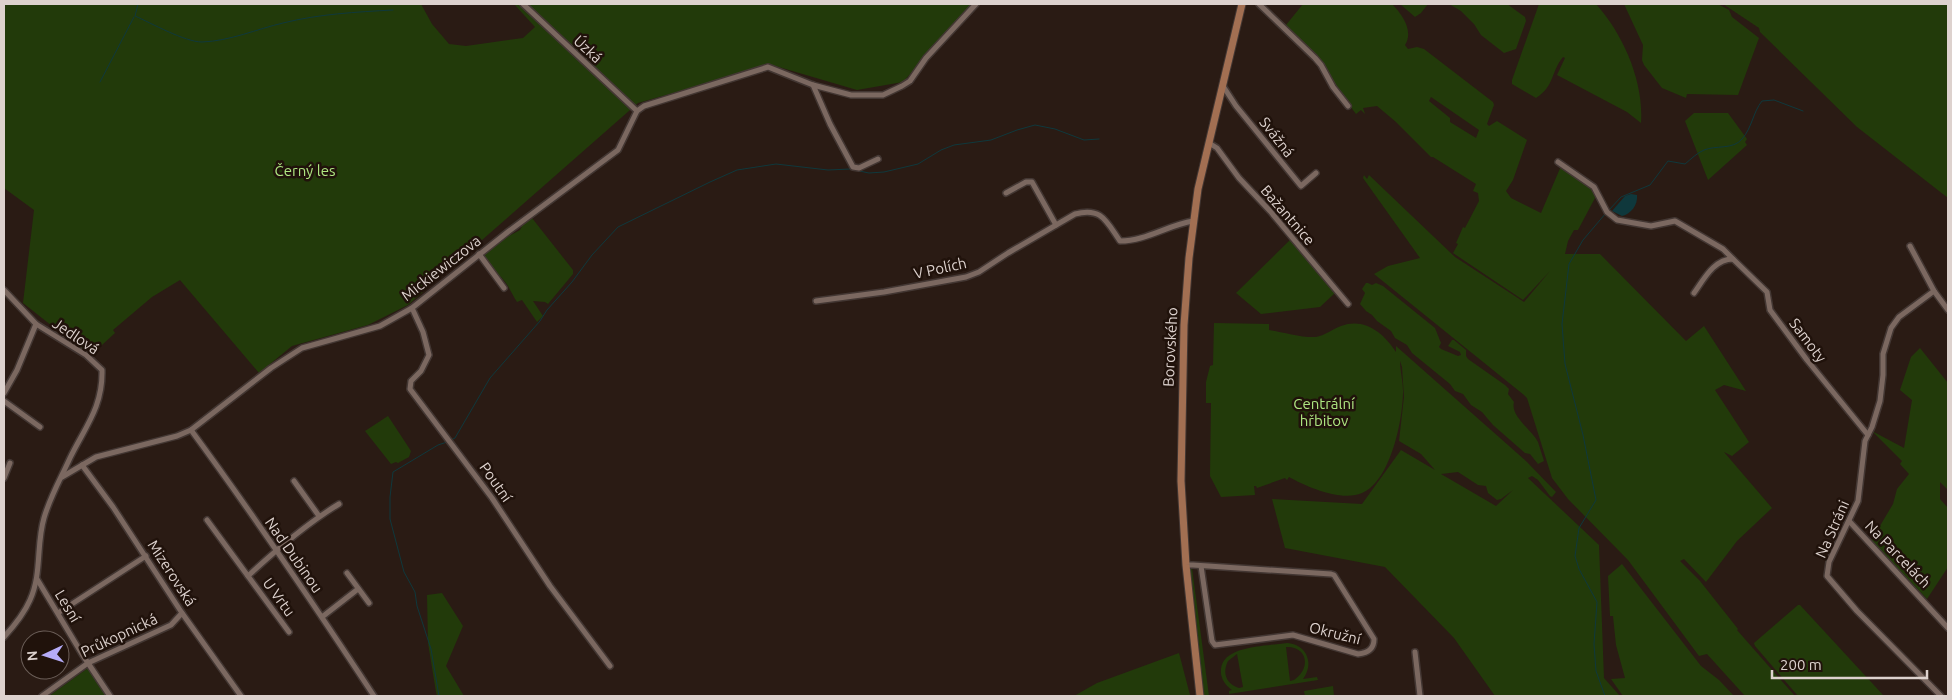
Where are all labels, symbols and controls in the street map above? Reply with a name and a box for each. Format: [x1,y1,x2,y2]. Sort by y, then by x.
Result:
street label: Úzká [570,32,606,66]
street label: Svážná [1256,114,1298,160]
park label: Černý les [275,162,335,179]
street label: Bažantnice [1257,182,1319,248]
street label: Mickiewiczova [398,232,484,304]
street label: V Polích [912,254,968,282]
street label: Borovského [1159,307,1181,387]
street label: Jedlová [50,314,102,358]
street label: Samoty [1786,315,1830,365]
park label: Centrální hřbitov [1293,395,1355,429]
street label: Poutní [476,459,516,505]
street label: Na Stráni [1812,498,1852,560]
street label: Nad Dubinou [262,514,326,596]
street label: Na Parcelách [1862,517,1934,591]
street label: Mizerovská [144,537,200,609]
street label: U Vrtu [259,575,299,619]
street label: Lesní [52,587,84,626]
street label: Průkopnická [78,610,160,660]
street label: Okružní [1307,618,1363,648]
north arrow [20,630,70,680]
scale bar [1772,648,1927,680]
text: N [24,650,40,662]
text: 200 m [1780,656,1822,673]

